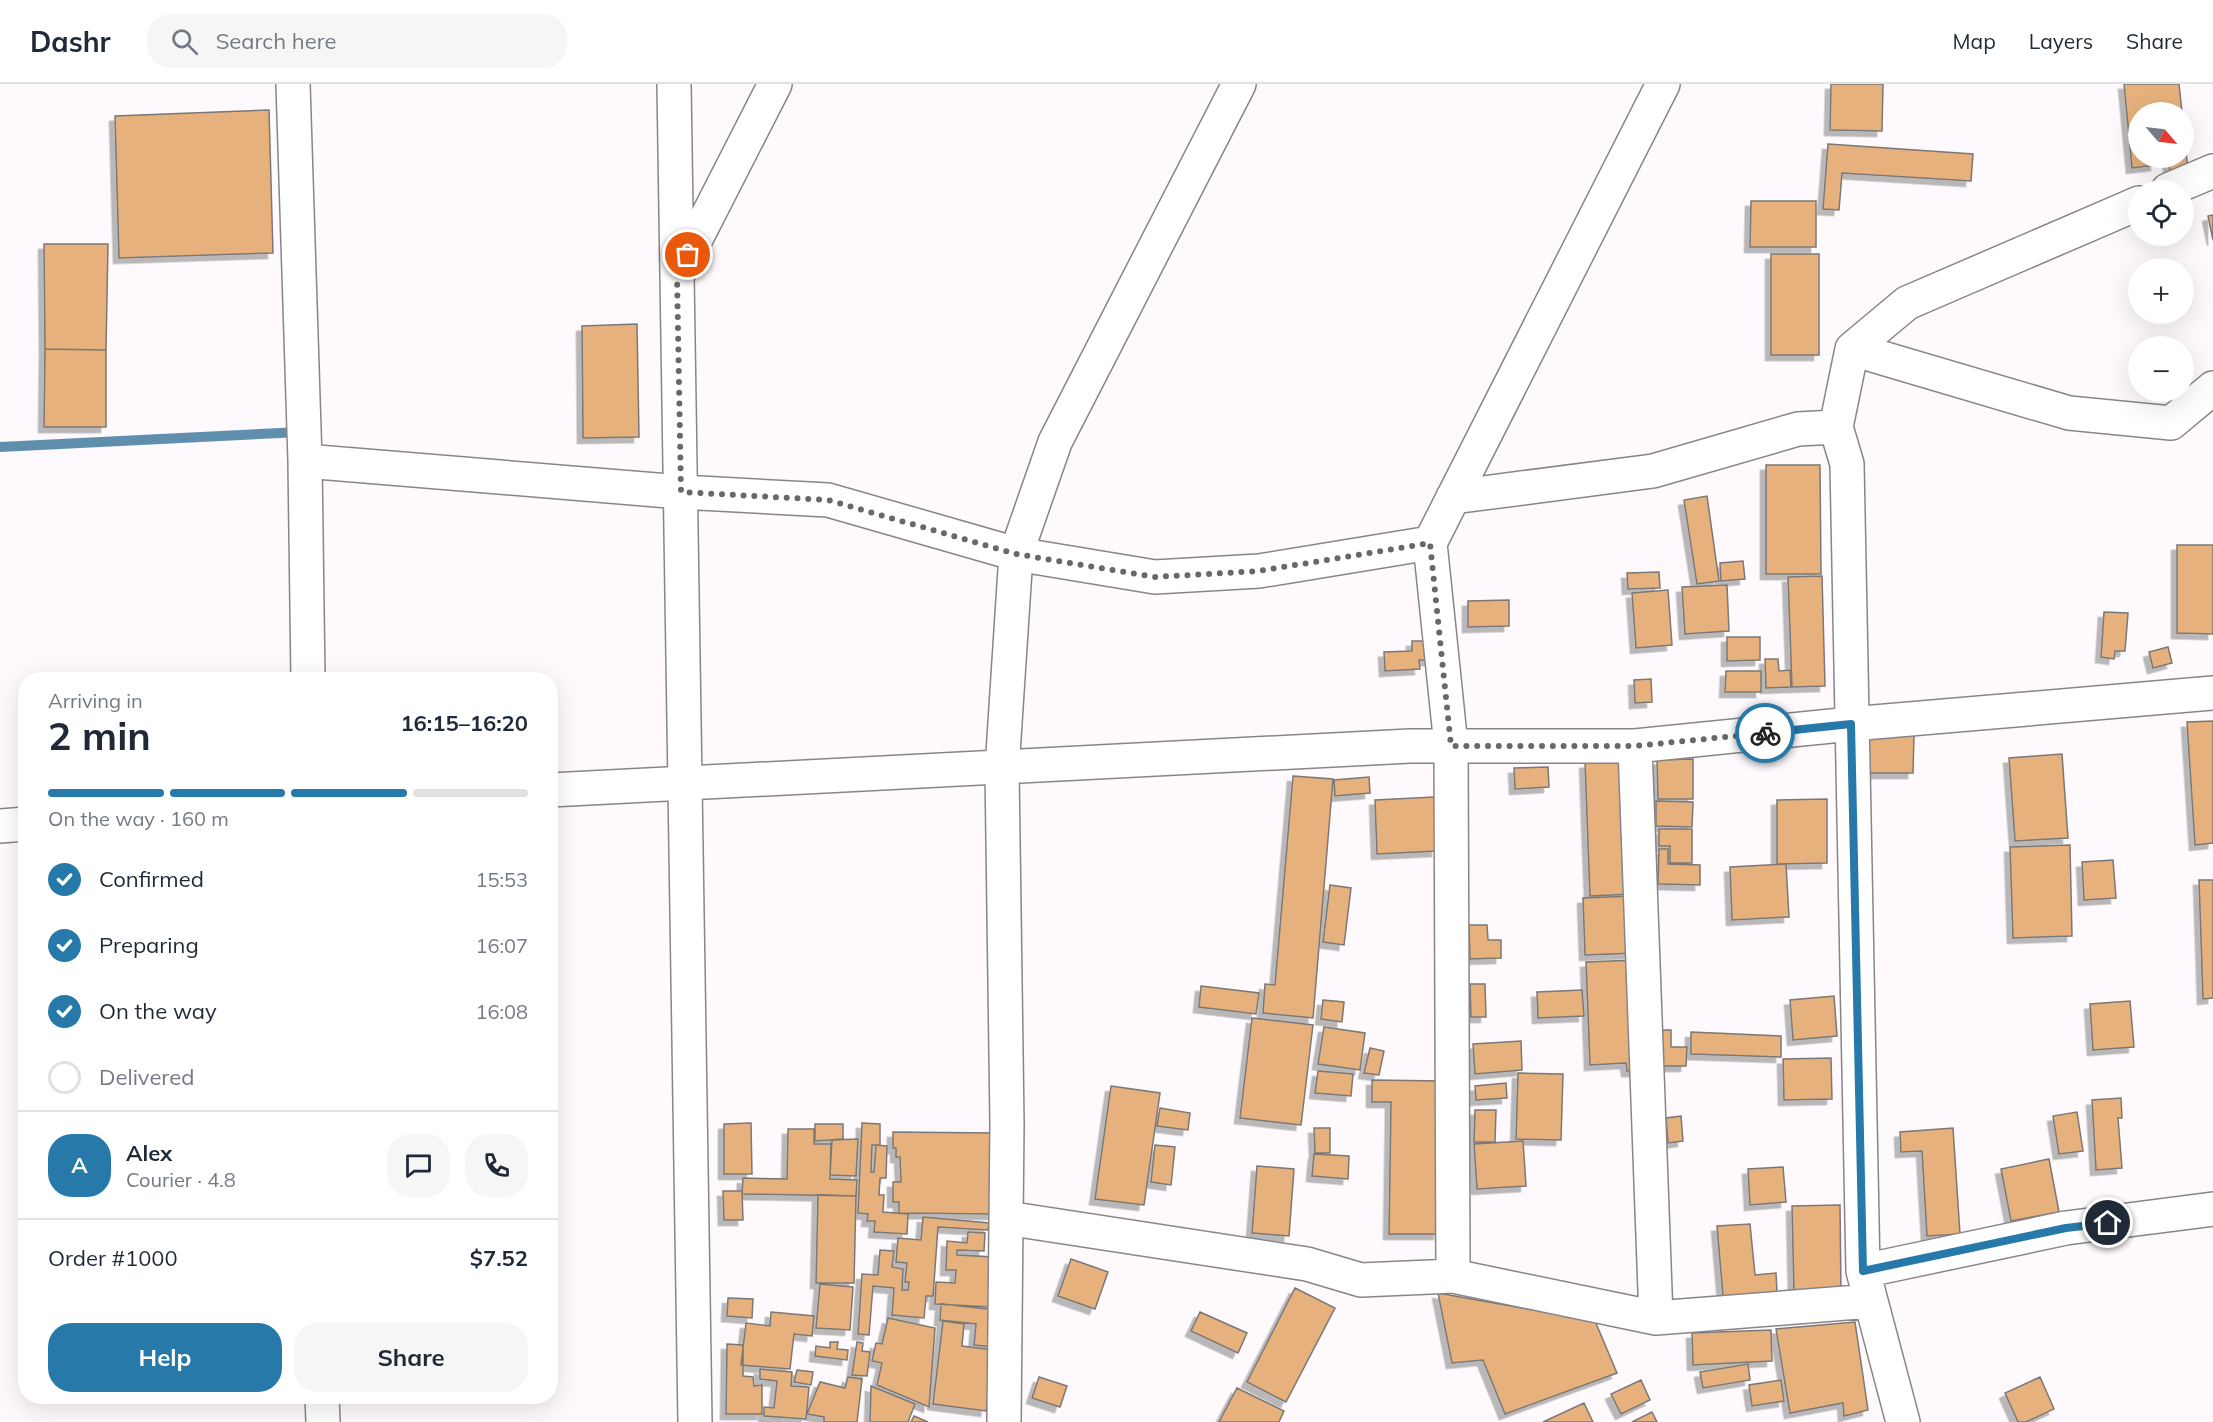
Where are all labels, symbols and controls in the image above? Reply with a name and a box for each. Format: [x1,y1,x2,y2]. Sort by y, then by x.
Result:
search box [147,14,567,68]
text: Dashr [30,24,111,59]
icon: search [168,25,201,58]
text: Search here [216,27,337,55]
text: Map [1953,28,1996,54]
text: Layers [2029,28,2093,54]
text: Share [2126,28,2183,54]
north arrow [2128,102,2194,168]
map controls [2128,102,2194,402]
button: locate [2128,180,2194,246]
pin [662,229,713,280]
icon: bag [671,238,704,271]
button: + [2128,258,2194,324]
button: − [2128,336,2194,402]
text: Arriving in [48,688,143,713]
courier [1735,703,1795,763]
text: 16:15–16:20 [400,709,528,737]
text: 2 min [48,711,151,760]
icon: bike [1749,717,1782,750]
text: On the way · 160 m [48,806,229,831]
icon: check [48,863,81,896]
text: Confirmed [99,865,204,893]
text: 15:53 [475,867,528,892]
icon: check [48,929,81,962]
text: Preparing [99,931,199,959]
text: 16:07 [475,933,528,958]
icon: check [48,995,81,1028]
text: On the way [99,997,217,1025]
text: 16:08 [475,999,528,1024]
text: Delivered [99,1063,194,1091]
button: chat [387,1134,450,1197]
button: phone [465,1134,528,1197]
text: Alex [126,1139,172,1167]
text: A [71,1151,88,1179]
text: Courier · 4.8 [126,1167,236,1192]
pin [2082,1197,2133,1248]
icon: home [2091,1206,2124,1239]
text: Order #1000 [48,1244,178,1272]
text: $7.52 [470,1244,528,1272]
button: Help [48,1323,282,1392]
button: Share [294,1323,528,1392]

